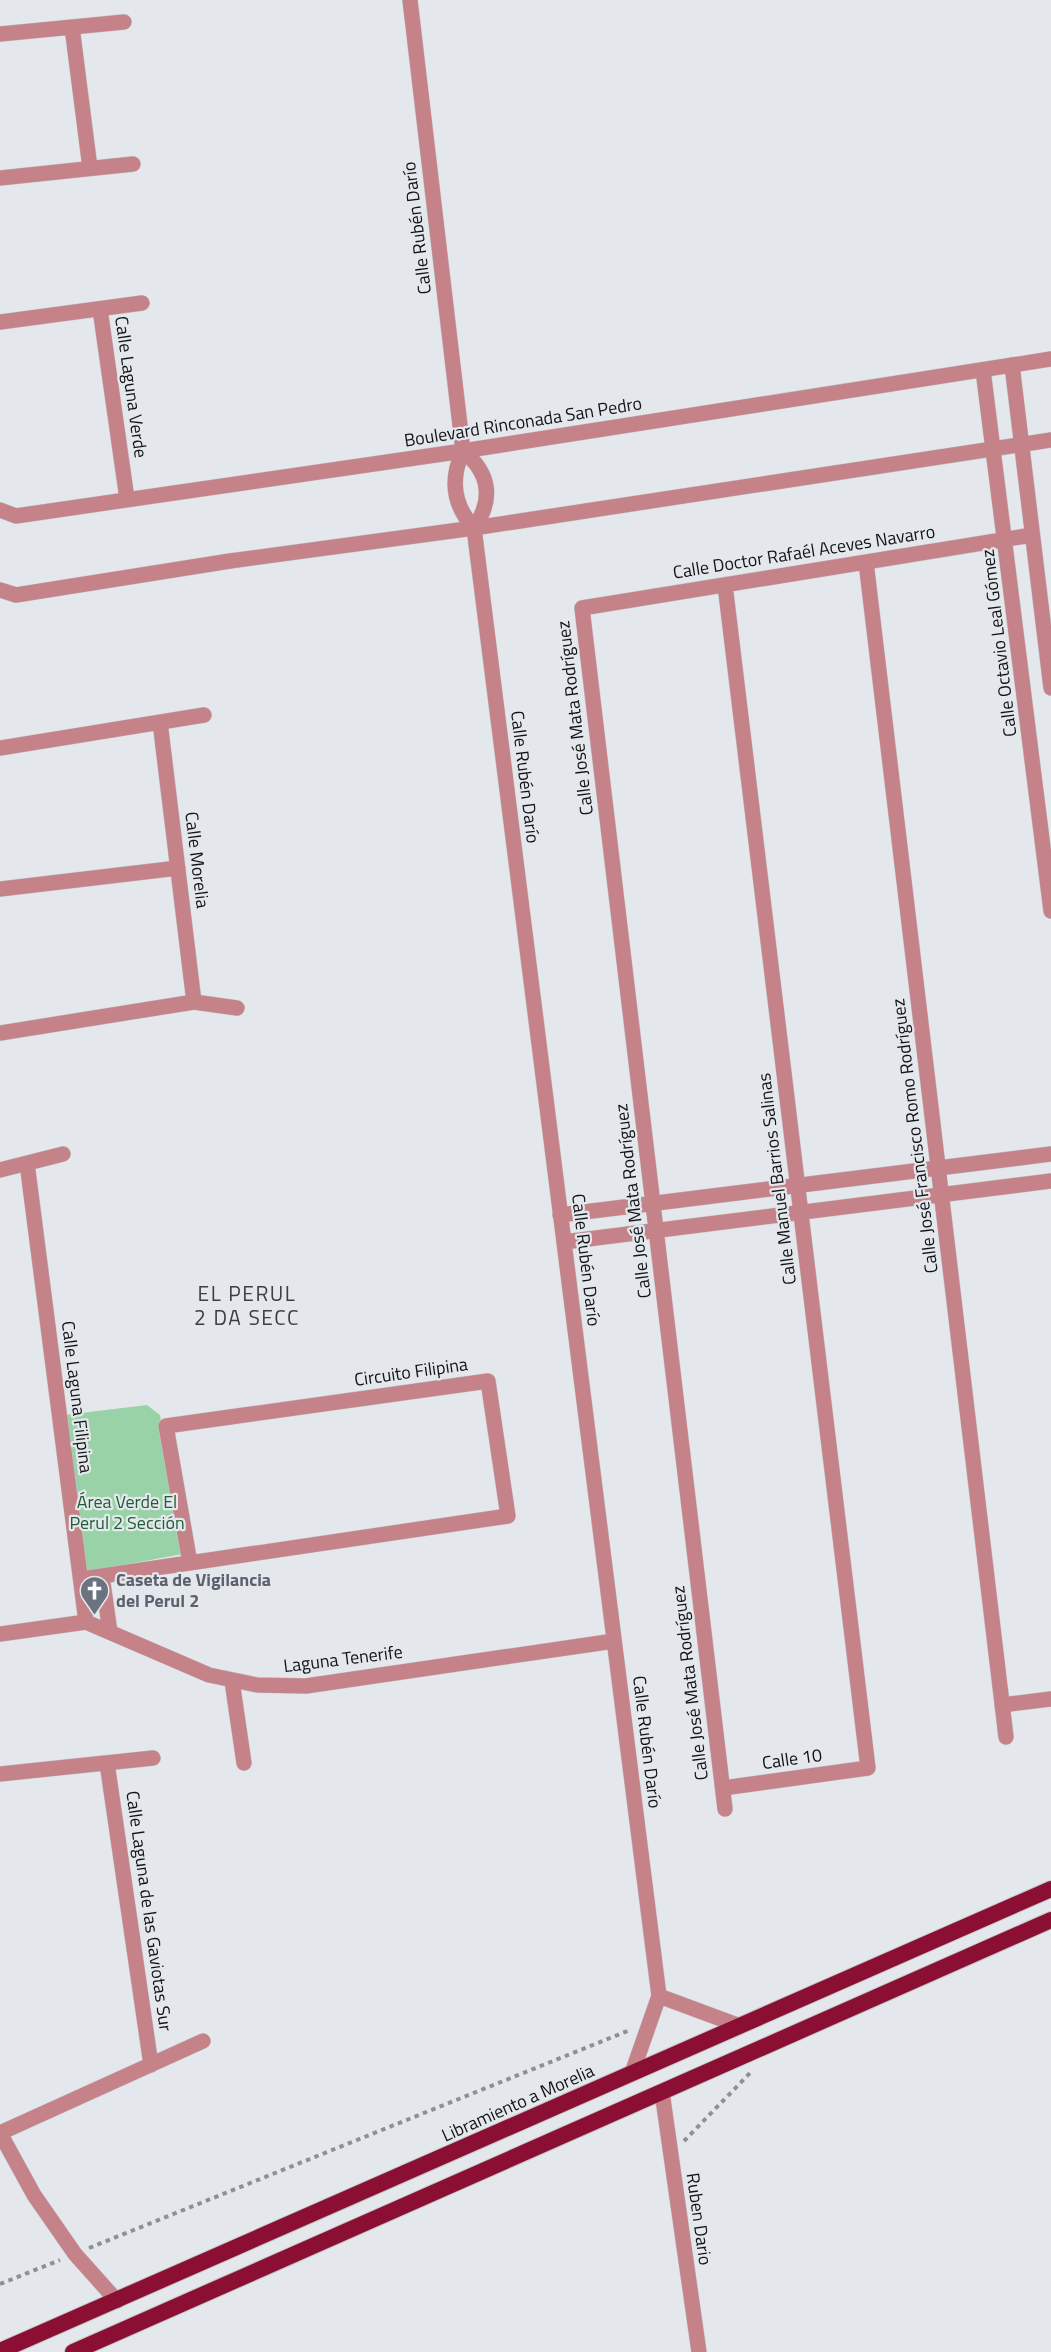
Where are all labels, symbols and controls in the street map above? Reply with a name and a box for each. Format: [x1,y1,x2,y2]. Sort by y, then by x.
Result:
street label: Calle Rubén Darío [395,160,438,296]
street label: Calle Laguna Verde [108,314,155,460]
street label: Boulevard Rinconada San Pedro [402,389,644,454]
street label: Calle Doctor Rafaél Aceves Navarro [671,517,937,586]
street label: Calle Octavio Leal Gómez [974,548,1023,738]
street label: Calle José Mata Rodríguez [549,619,600,817]
street label: Calle Rubén Darío [504,709,547,845]
street label: Calle Morelia [178,810,217,910]
street label: Calle José Francisco Romo Rodríguez [884,997,945,1275]
street label: Calle Manuel Barrios Salinas [750,1072,803,1286]
street label: Calle José Mata Rodríguez [607,1102,658,1300]
street label: Calle Rubén Darío [565,1192,608,1328]
district label: EL PERUL 2 DA SECC [194,1277,300,1333]
street label: Calle Laguna Filipina [55,1319,100,1474]
street label: Circuito Filipina [352,1350,470,1393]
park label: Área Verde El Perul 2 Sección [69,1488,185,1536]
place label: Caseta de Vigilancia del Perul 2 [116,1566,271,1614]
church icon: Caseta de Vigilancia del Perul 2 [79,1574,111,1616]
street label: Calle José Mata Rodríguez [664,1584,715,1782]
street label: Laguna Tenerife [282,1638,404,1679]
street label: Calle Rubén Darío [626,1674,669,1810]
street label: Calle 10 [760,1741,824,1776]
street label: Calle Laguna de las Gaviotas Sur [119,1789,180,2033]
street label: Libramiento a Morelia [437,2057,598,2148]
street label: Ruben Dario [680,2171,719,2267]

